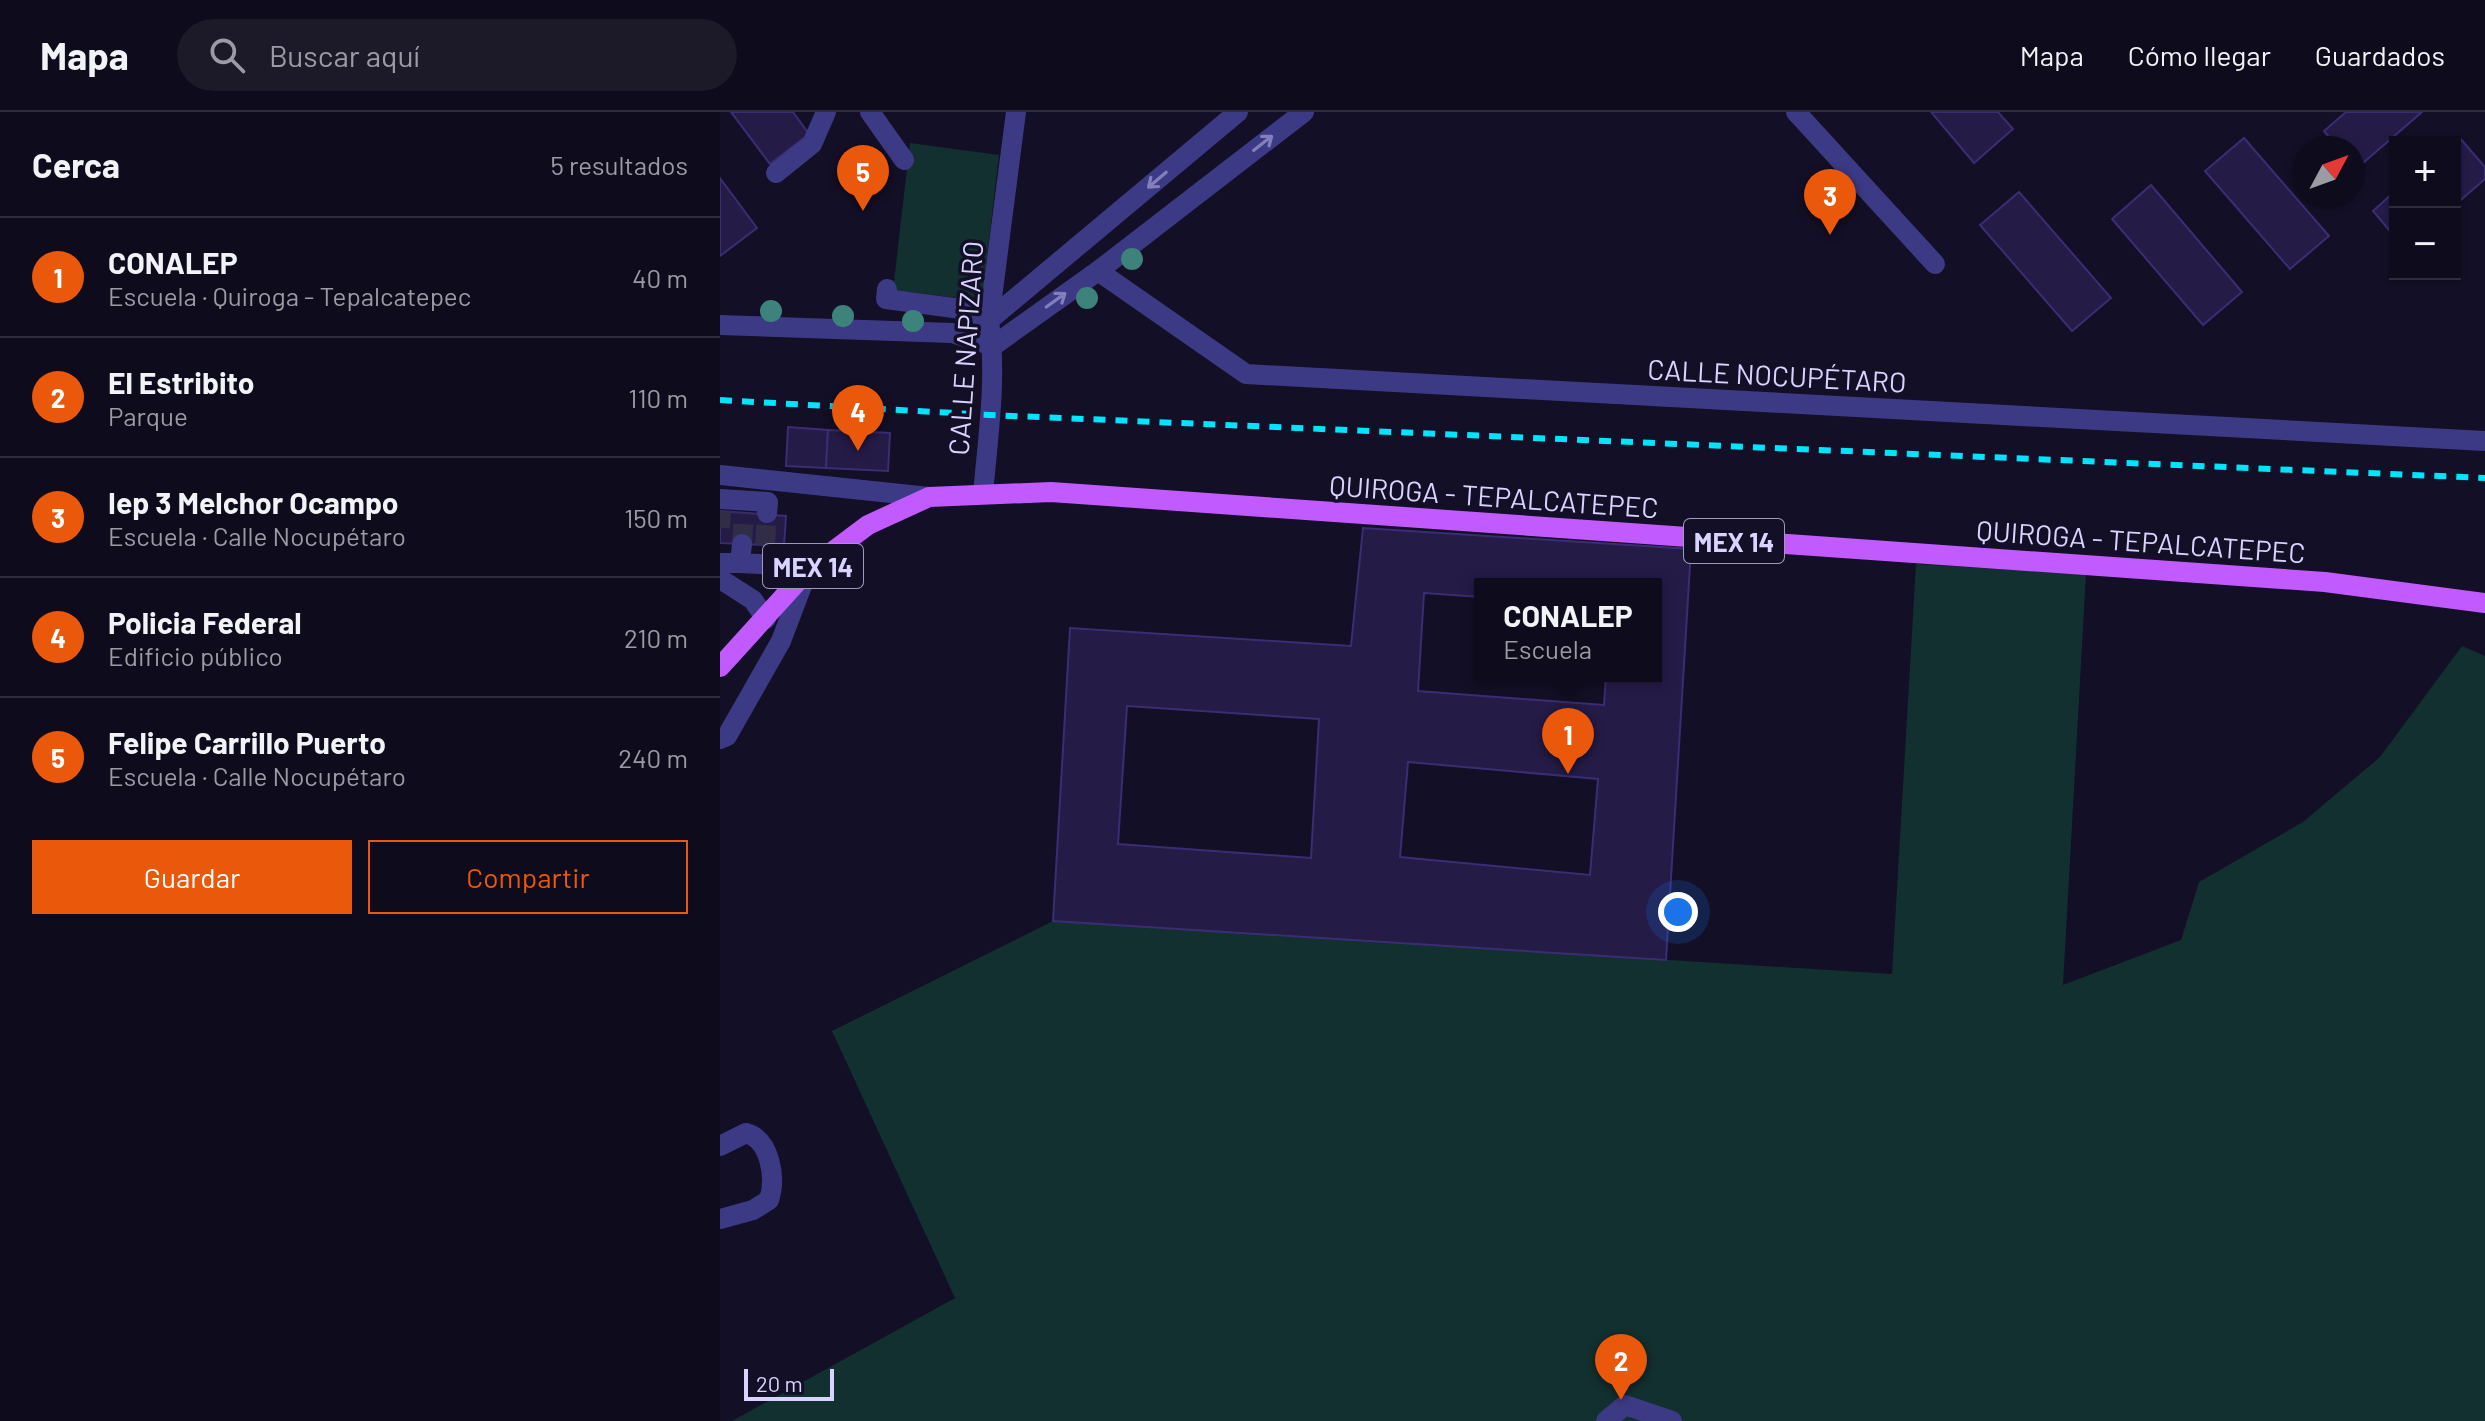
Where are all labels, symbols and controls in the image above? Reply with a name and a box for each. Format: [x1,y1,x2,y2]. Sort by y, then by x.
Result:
search box [177,19,737,91]
text: Mapa [40,32,129,78]
icon: search [205,33,249,77]
text: Buscar aquí [269,37,420,73]
text: Mapa [2020,38,2084,72]
text: Cómo llegar [2128,38,2271,72]
text: Guardados [2315,38,2445,72]
one-way arrow [1252,135,1273,152]
north arrow [2293,136,2365,208]
map controls [2389,136,2461,280]
button: + [2389,136,2461,208]
text: Cerca [32,144,120,185]
pin: 5 [837,145,889,211]
text: 5 resultados [550,149,688,180]
pin: 3 [1804,169,1856,235]
one-way arrow [1147,171,1168,189]
button: − [2389,208,2461,280]
street label: CALLE NAPIZARO [941,240,989,456]
text: CONALEP [108,244,238,280]
text: 1 [53,262,63,293]
text: 40 m [632,262,688,293]
text: Escuela · Quiroga - Tepalcatepec [108,280,471,311]
one-way arrow [1045,292,1067,308]
street label: CALLE NOCUPÉTARO [1647,351,1907,399]
text: El Estribito [108,364,254,400]
text: 2 [51,382,65,413]
text: 110 m [628,382,688,413]
pin: 4 [832,385,884,451]
text: Parque [108,400,188,431]
street label: QUIROGA - TEPALCATEPEC [1328,468,1660,524]
text: Iep 3 Melchor Ocampo [108,484,399,520]
text: 3 [51,502,65,533]
text: 150 m [624,502,688,533]
street label: QUIROGA - TEPALCATEPEC [1975,513,2307,569]
road number: MEX 14 [1684,519,1784,563]
text: Escuela · Calle Nocupétaro [108,520,406,551]
road number: MEX 14 [763,544,863,588]
popup [1474,578,1662,682]
text: CONALEP [1503,597,1633,633]
text: Policia Federal [108,604,302,640]
text: 4 [50,622,66,653]
text: 210 m [624,622,688,653]
text: Escuela [1503,633,1592,664]
text: Edificio público [108,640,283,671]
pin: 1 [1542,708,1594,774]
text: Felipe Carrillo Puerto [108,724,386,760]
text: 5 [51,742,65,773]
text: 240 m [618,742,688,773]
text: Escuela · Calle Nocupétaro [108,760,406,791]
button: Guardar [32,840,352,914]
button: Compartir [368,840,688,914]
your location [1658,892,1698,932]
pin: 2 [1595,1334,1647,1400]
scale bar [744,1365,834,1401]
text: 20 m [756,1370,803,1396]

